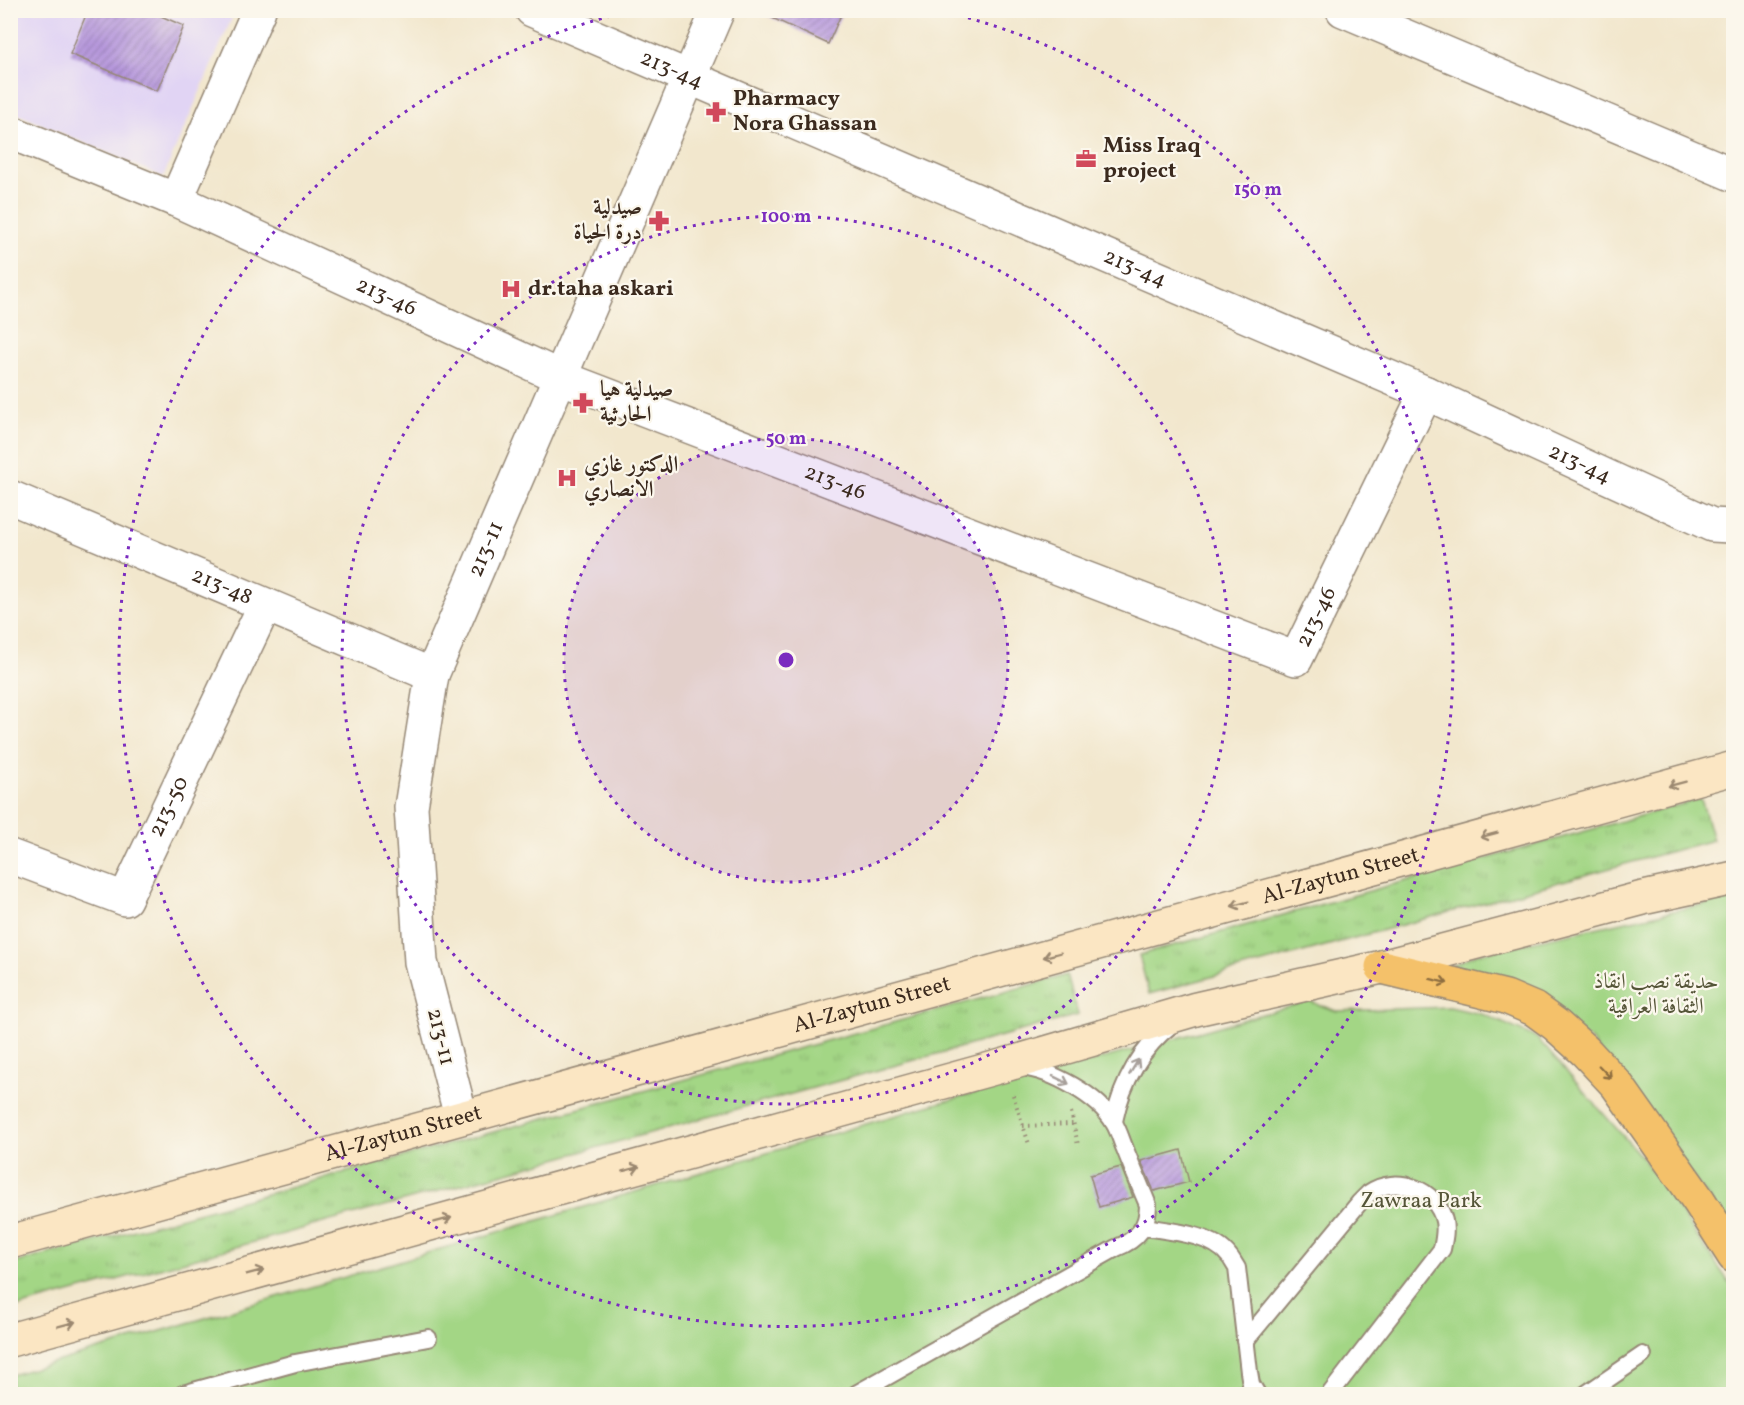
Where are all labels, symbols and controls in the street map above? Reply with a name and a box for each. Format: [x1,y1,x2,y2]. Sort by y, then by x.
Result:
street label: 213-44 [635,43,708,97]
place label: Pharmacy Nora Ghassan [733,84,877,140]
pharmacy icon: Pharmacy Nora Ghassan [704,100,728,124]
place label: Miss Iraq project [1103,131,1202,187]
office icon: Miss Iraq project [1074,147,1098,171]
text: 150 m [1234,178,1282,203]
place label: صيدلية درة الحياة [574,193,642,249]
text: 100 m [761,205,811,230]
pharmacy icon: صيدلية درة الحياة [647,209,671,233]
street label: 213-44 [1099,241,1171,296]
street label: 213-46 [351,270,422,324]
place label: dr.taha askari [528,274,674,305]
hospital icon: dr.taha askari [499,277,523,301]
place label: صيدلية هيا الحارثية [600,375,673,431]
pharmacy icon: صيدلية هيا الحارثية [571,391,595,415]
text: 50 m [766,427,806,452]
street label: 213-44 [1543,436,1616,492]
place label: الدكتور غازي الانصاري [584,450,678,507]
street label: 213-46 [800,457,871,508]
hospital icon: الدكتور غازي الانصاري [555,466,579,490]
street label: 213-11 [460,516,512,582]
street label: 213-48 [187,560,257,613]
street label: 213-46 [1289,582,1344,653]
centre of rings [776,650,796,670]
street label: 213-50 [141,771,197,842]
one-way arrow [1668,779,1687,790]
one-way arrow [1480,830,1499,842]
street label: Al-Zaytun Street [1258,840,1423,913]
one-way arrow [1231,898,1250,910]
one-way arrow [1043,950,1062,961]
park label: حديقة نصب انقاذ الثقافة العراقية [1593,967,1719,1023]
street label: Al-Zaytun Street [790,969,954,1041]
one-way arrow [1429,975,1448,987]
street label: 213-11 [418,1005,462,1069]
one-way arrow [1129,1059,1141,1076]
one-way arrow [1598,1065,1612,1080]
one-way arrow [1052,1074,1070,1086]
street label: Al-Zaytun Street [321,1097,486,1170]
one-way arrow [621,1162,640,1174]
park label: Zawraa Park [1360,1186,1482,1217]
one-way arrow [433,1214,452,1226]
one-way arrow [245,1266,264,1277]
one-way arrow [57,1318,76,1329]

